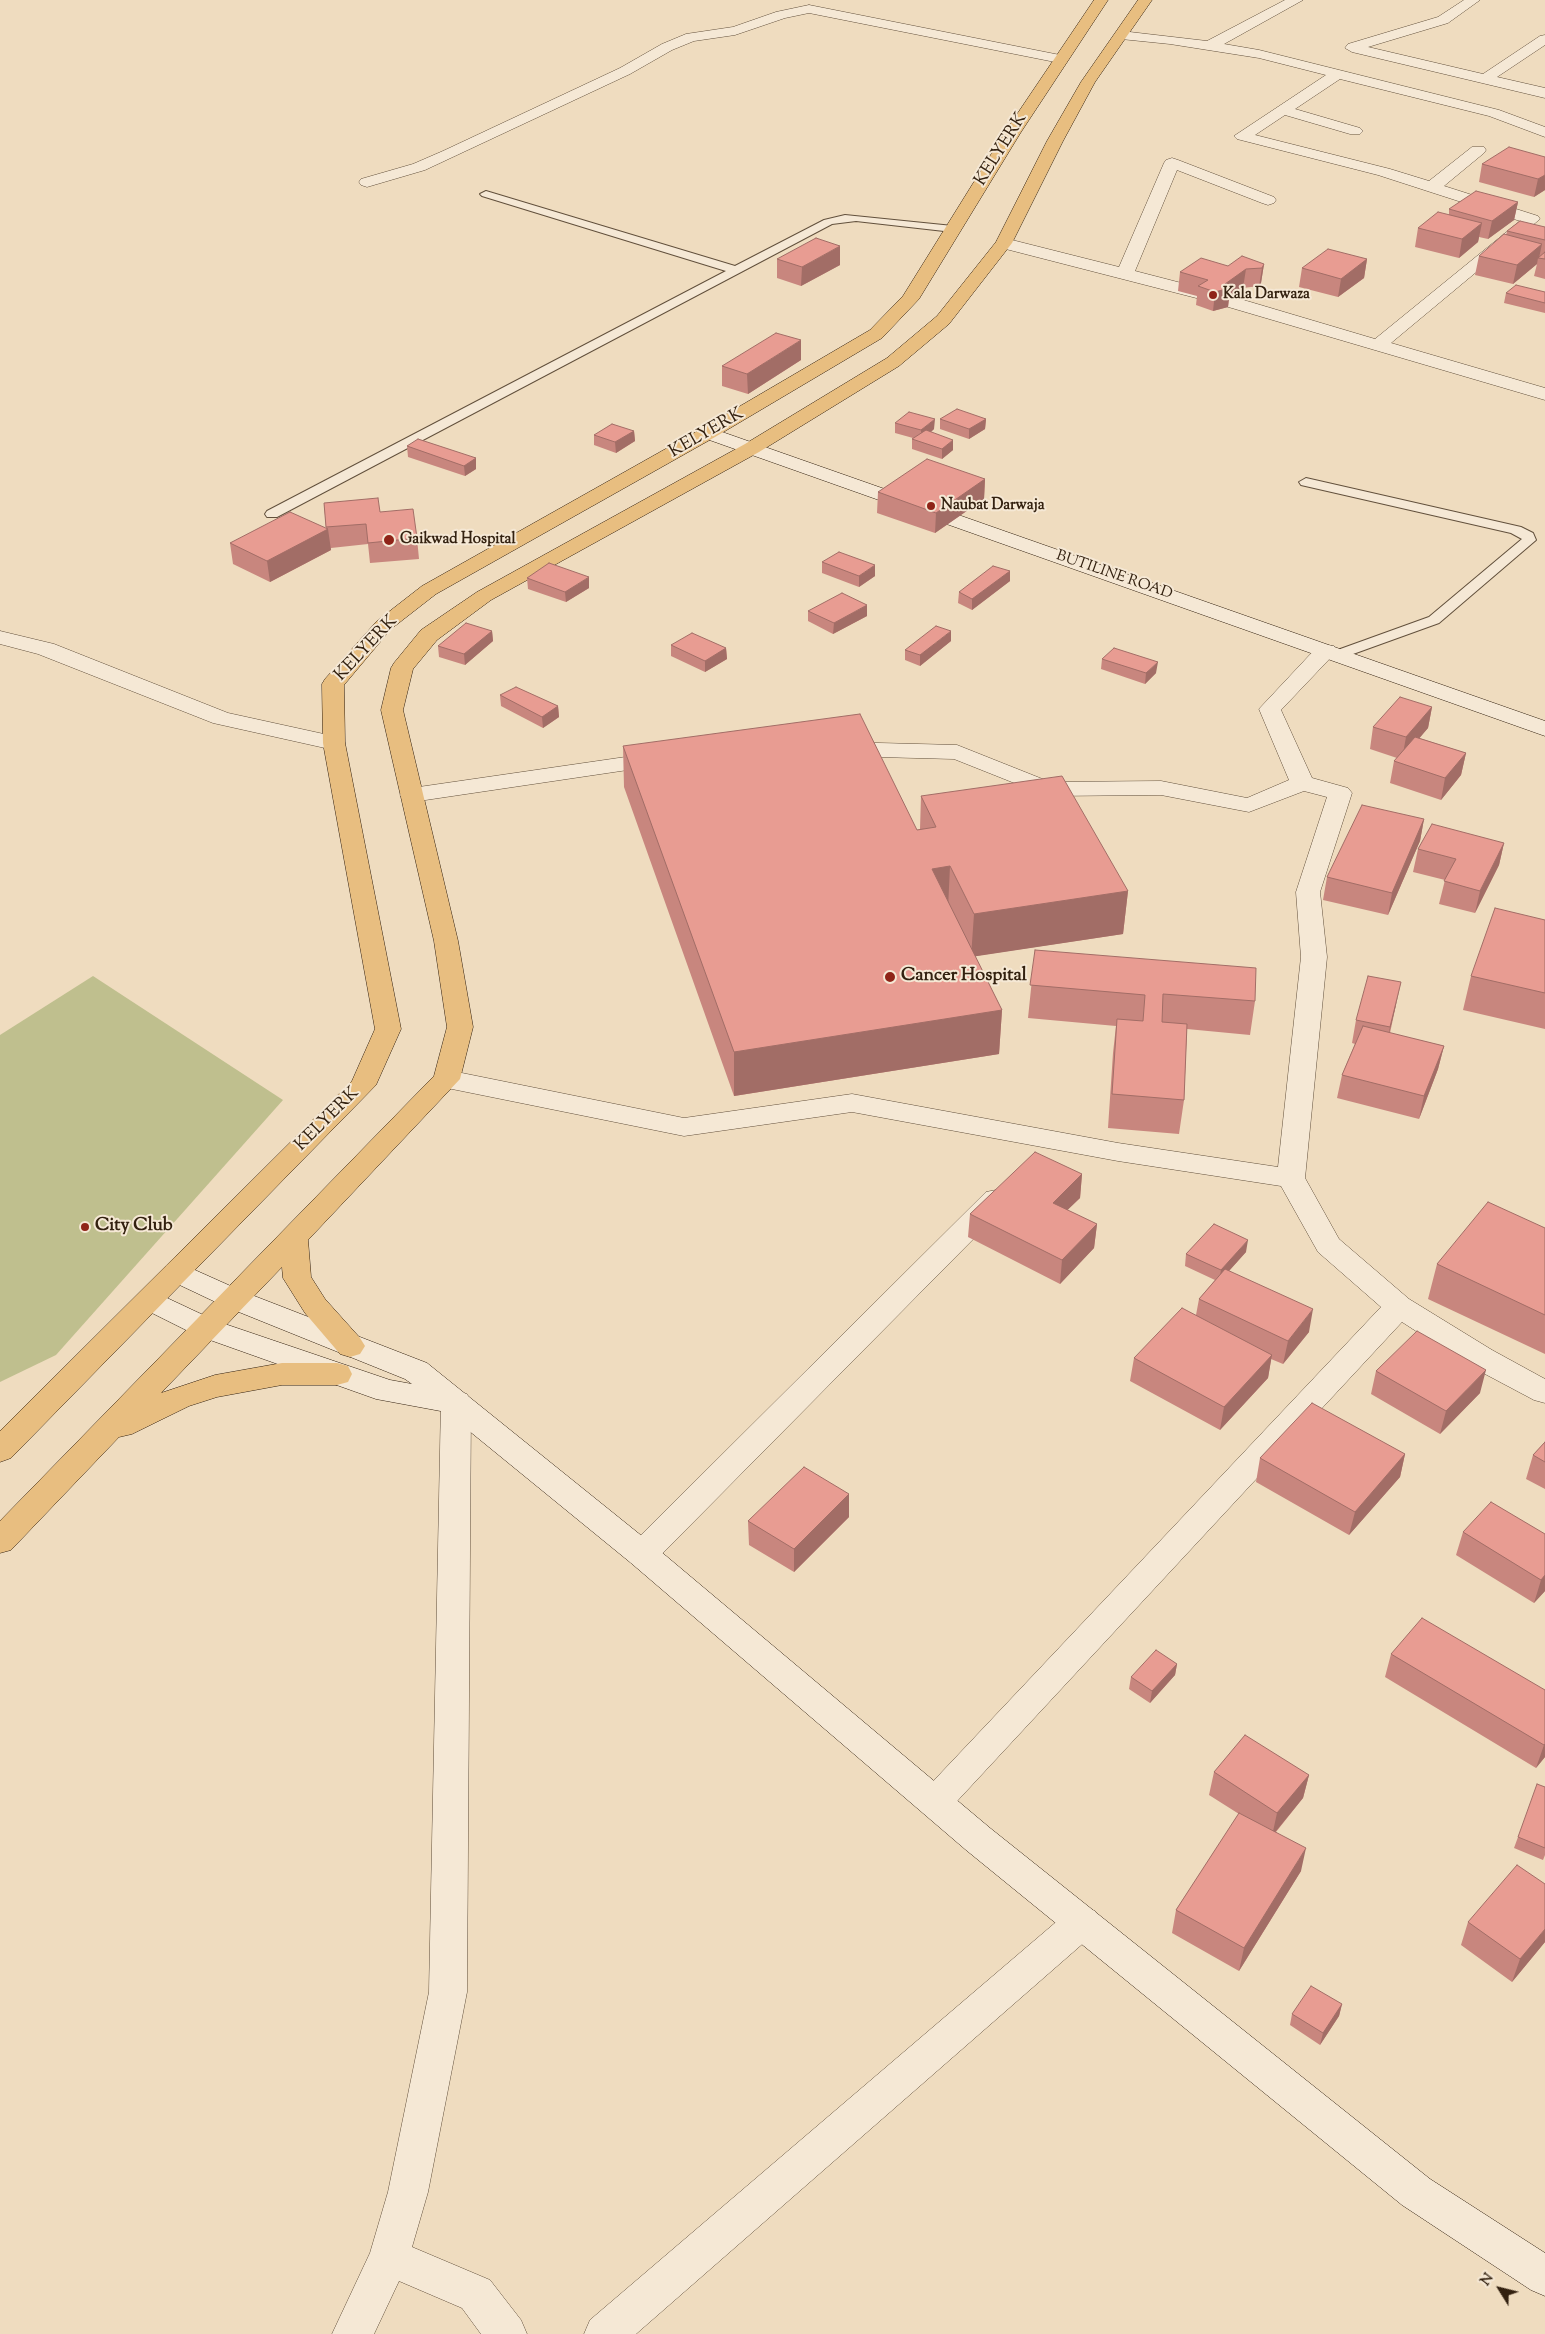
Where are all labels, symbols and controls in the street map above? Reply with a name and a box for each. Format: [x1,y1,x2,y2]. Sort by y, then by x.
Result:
street label: KELYERK [971,109,1033,191]
place label: Kala Darwaza [1223,286,1310,304]
marker: Kala Darwaza [1207,289,1219,301]
street label: KELYERK [666,404,748,464]
place label: Naubat Darwaja [941,497,1045,515]
marker: Naubat Darwaja [925,500,937,512]
place label: Gaikwad Hospital [400,531,516,549]
marker: Gaikwad Hospital [382,533,396,547]
street label: BUTILINE ROAD [1053,548,1175,604]
street label: KELYERK [331,611,403,687]
place label: Cancer Hospital [901,966,1027,988]
marker: Cancer Hospital [883,970,897,984]
street label: KELYERK [291,1083,365,1157]
place label: City Club [95,1216,173,1238]
marker: City Club [79,1221,91,1233]
north arrow [1475,2264,1525,2314]
text: N [1476,2270,1499,2291]

